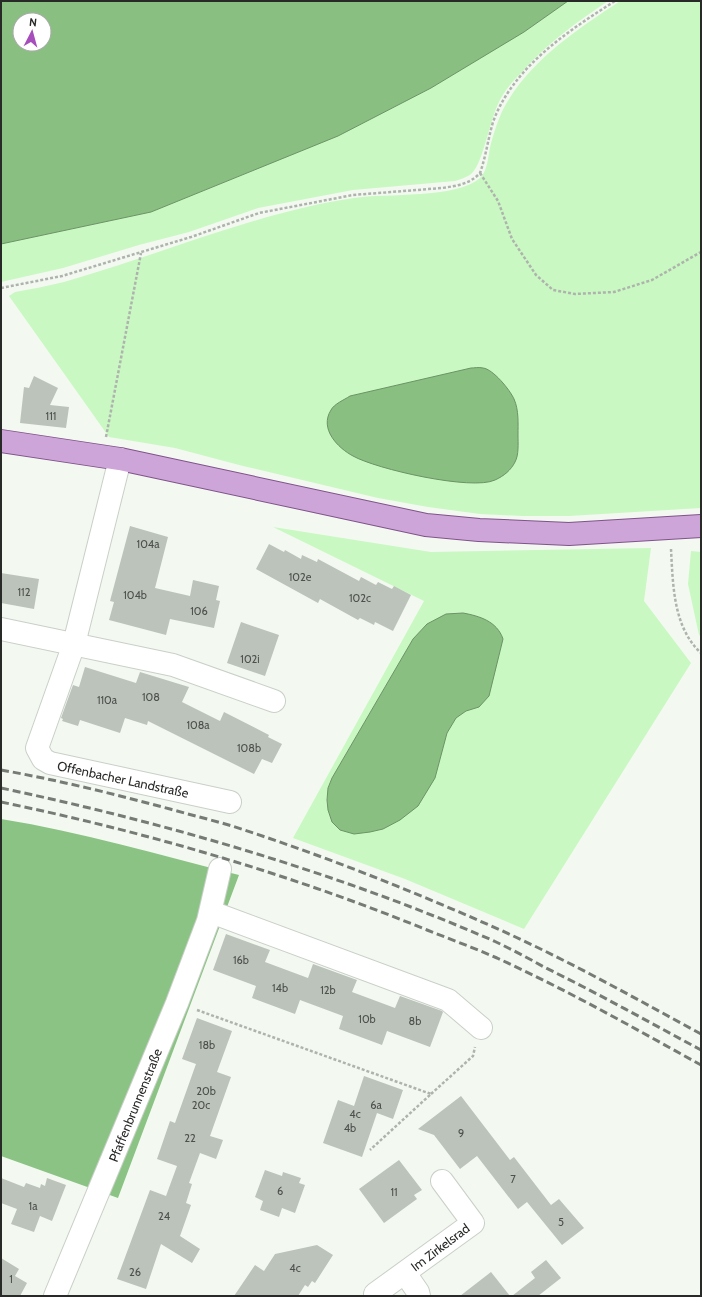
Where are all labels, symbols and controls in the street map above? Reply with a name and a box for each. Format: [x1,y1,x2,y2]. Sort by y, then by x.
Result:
north arrow [12,12,52,52]
text: N [28,15,38,29]
house number: 111 [46,409,56,423]
house number: 104a [137,537,160,551]
house number: 102e [289,570,312,584]
house number: 112 [18,585,31,599]
house number: 104b [123,588,147,602]
house number: 102c [349,591,371,605]
house number: 106 [190,604,208,618]
house number: 102i [240,652,260,666]
house number: 108 [142,690,160,704]
house number: 110a [97,693,118,707]
house number: 108a [186,718,210,732]
house number: 108b [237,741,261,755]
street label: Offenbacher Landstraße [56,757,190,801]
house number: 16b [233,953,249,967]
house number: 14b [272,981,288,995]
house number: 12b [320,983,336,997]
house number: 10b [358,1012,376,1026]
house number: 8b [409,1014,421,1028]
house number: 18b [199,1038,215,1052]
street label: Pfaffenbrunnenstraße [105,1046,165,1164]
house number: 20b [196,1084,216,1098]
house number: 20c [192,1098,210,1112]
house number: 6a [370,1098,382,1112]
house number: 4c [349,1107,361,1121]
house number: 4b [344,1121,356,1135]
house number: 9 [458,1126,464,1140]
house number: 22 [184,1131,196,1145]
house number: 7 [510,1172,516,1186]
house number: 6 [277,1184,283,1198]
house number: 11 [390,1185,398,1199]
house number: 1a [29,1199,38,1213]
house number: 24 [158,1209,171,1223]
house number: 5 [558,1215,564,1229]
street label: Im Zirkelsrad [407,1220,473,1274]
house number: 4c [289,1261,301,1275]
house number: 26 [129,1265,141,1279]
house number: 1 [9,1272,13,1286]

